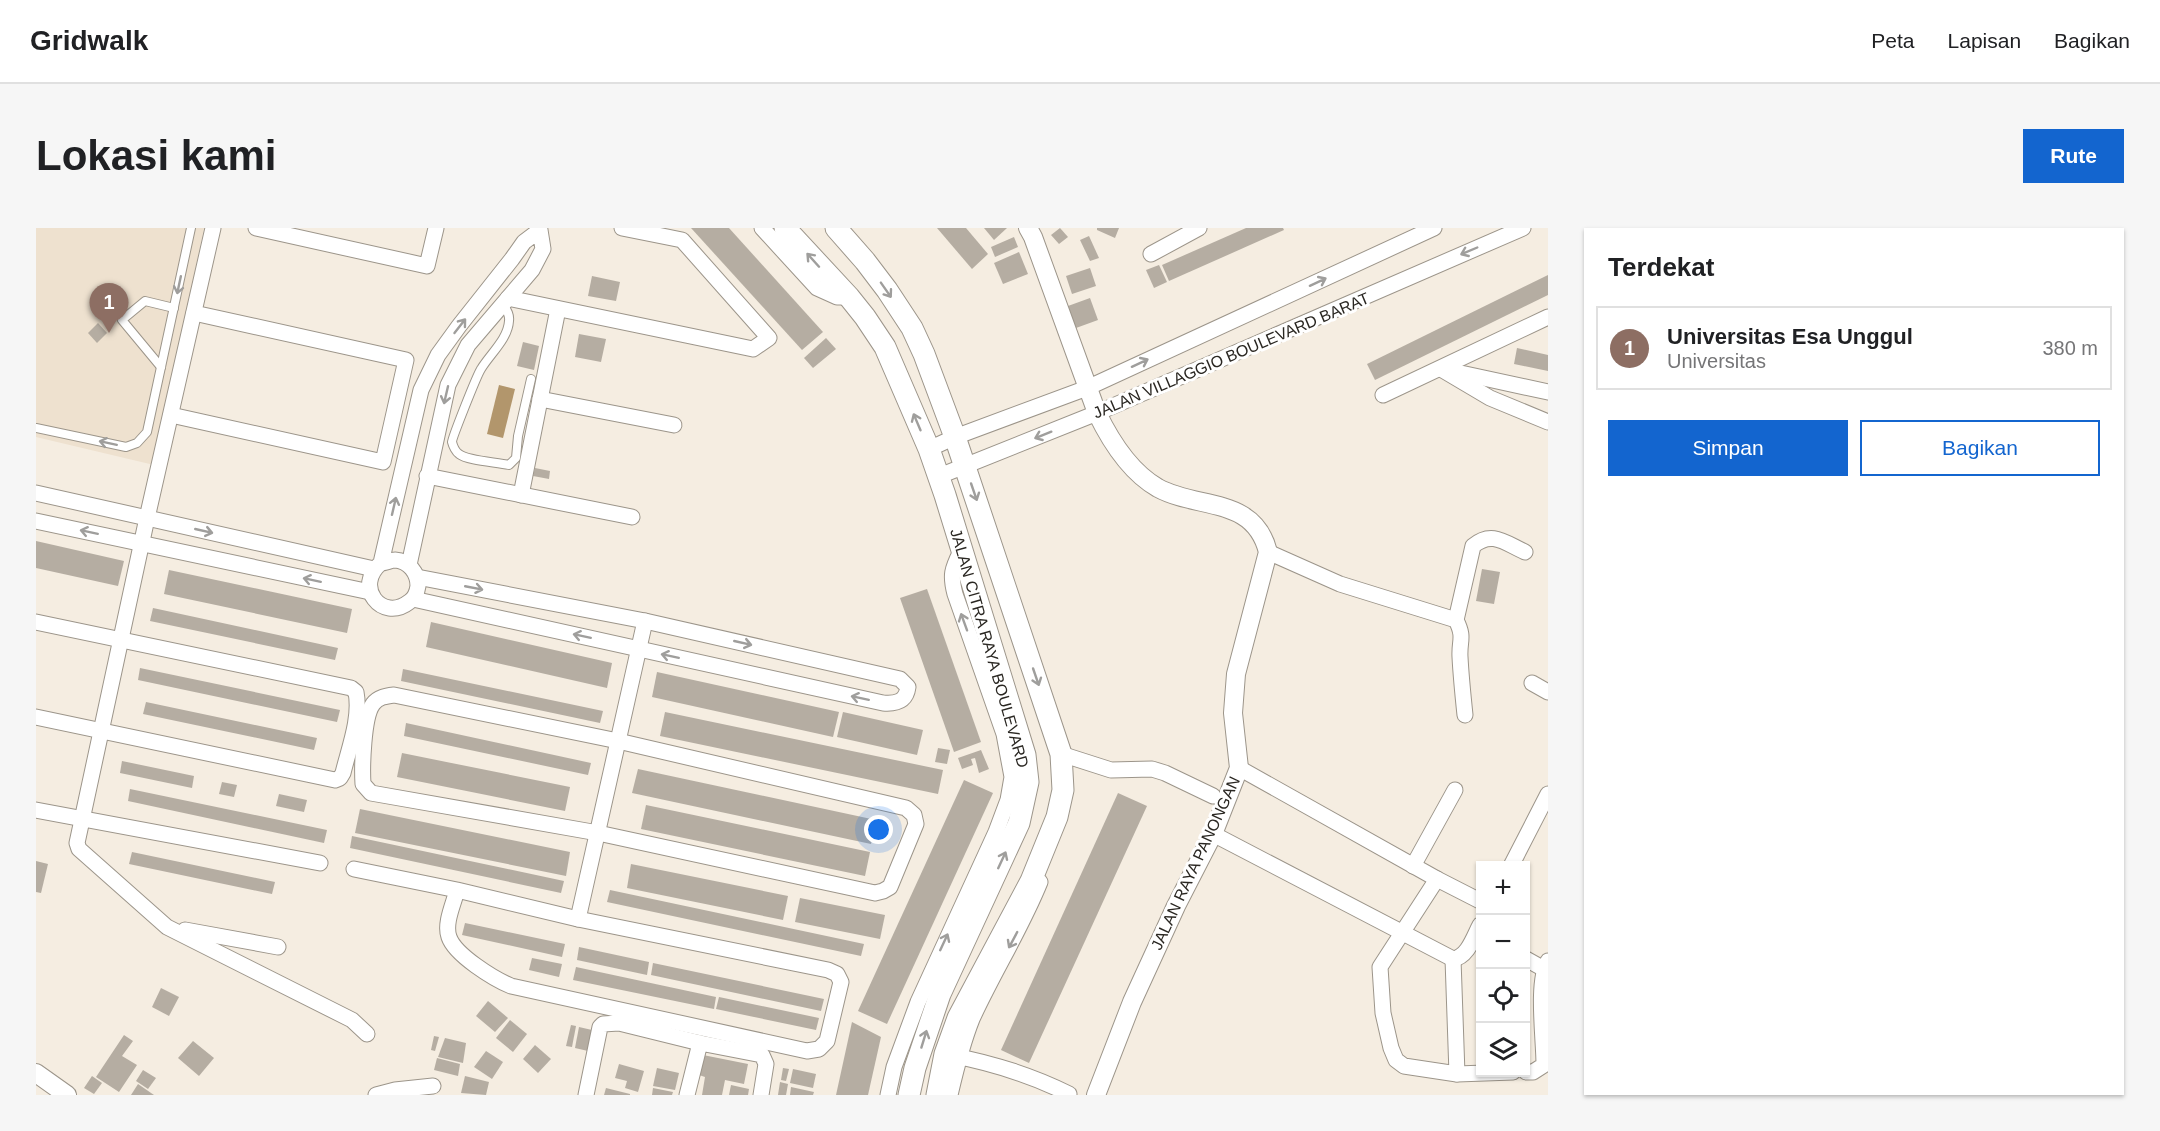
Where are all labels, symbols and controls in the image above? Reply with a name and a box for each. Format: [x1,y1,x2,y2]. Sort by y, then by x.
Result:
text: Gridwalk [30,25,148,56]
text: Peta [1871,29,1915,52]
text: Lapisan [1948,29,2021,52]
text: Bagikan [2054,29,2130,52]
button: Rute [2023,129,2124,183]
text: Lokasi kami [36,132,276,179]
one-way arrow [1461,246,1479,257]
text: Terdekat [1608,252,1714,282]
one-way arrow [806,253,820,268]
one-way arrow [173,275,184,294]
one-way arrow [1308,275,1326,287]
one-way arrow [880,281,892,297]
pin: 1 [90,284,128,333]
street label: JALAN VILLAGGIO BOULEVARD BARAT [1091,289,1372,422]
one-way arrow [453,318,466,334]
text: Universitas Esa Unggul [1667,324,1913,349]
text: 1 [1624,337,1635,359]
text: 380 m [2042,337,2098,359]
text: Universitas [1667,350,1766,372]
one-way arrow [1131,357,1149,369]
one-way arrow [439,385,451,404]
one-way arrow [911,413,922,432]
button: Simpan [1608,420,1848,476]
button: Bagikan [1860,420,2100,476]
one-way arrow [1035,430,1053,441]
one-way arrow [99,437,118,449]
one-way arrow [969,482,980,501]
one-way arrow [389,497,401,516]
one-way arrow [80,526,99,537]
one-way arrow [193,526,213,537]
street label: JALAN CITRA RAYA BOULEVARD [947,527,1032,770]
one-way arrow [303,574,323,585]
one-way arrow [464,583,484,594]
one-way arrow [958,613,969,631]
one-way arrow [572,630,591,642]
one-way arrow [733,638,752,650]
one-way arrow [660,649,679,661]
one-way arrow [1032,667,1043,686]
one-way arrow [851,691,870,703]
street label: JALAN RAYA PANONGAN [1148,774,1243,953]
your location [864,815,893,844]
one-way arrow [996,851,1008,869]
map controls [1476,861,1530,1077]
button: + [1476,861,1530,915]
button: − [1476,915,1530,969]
one-way arrow [1007,931,1019,949]
one-way arrow [939,933,951,951]
button: locate [1476,969,1530,1023]
button: layers [1476,1023,1530,1077]
one-way arrow [919,1030,930,1049]

